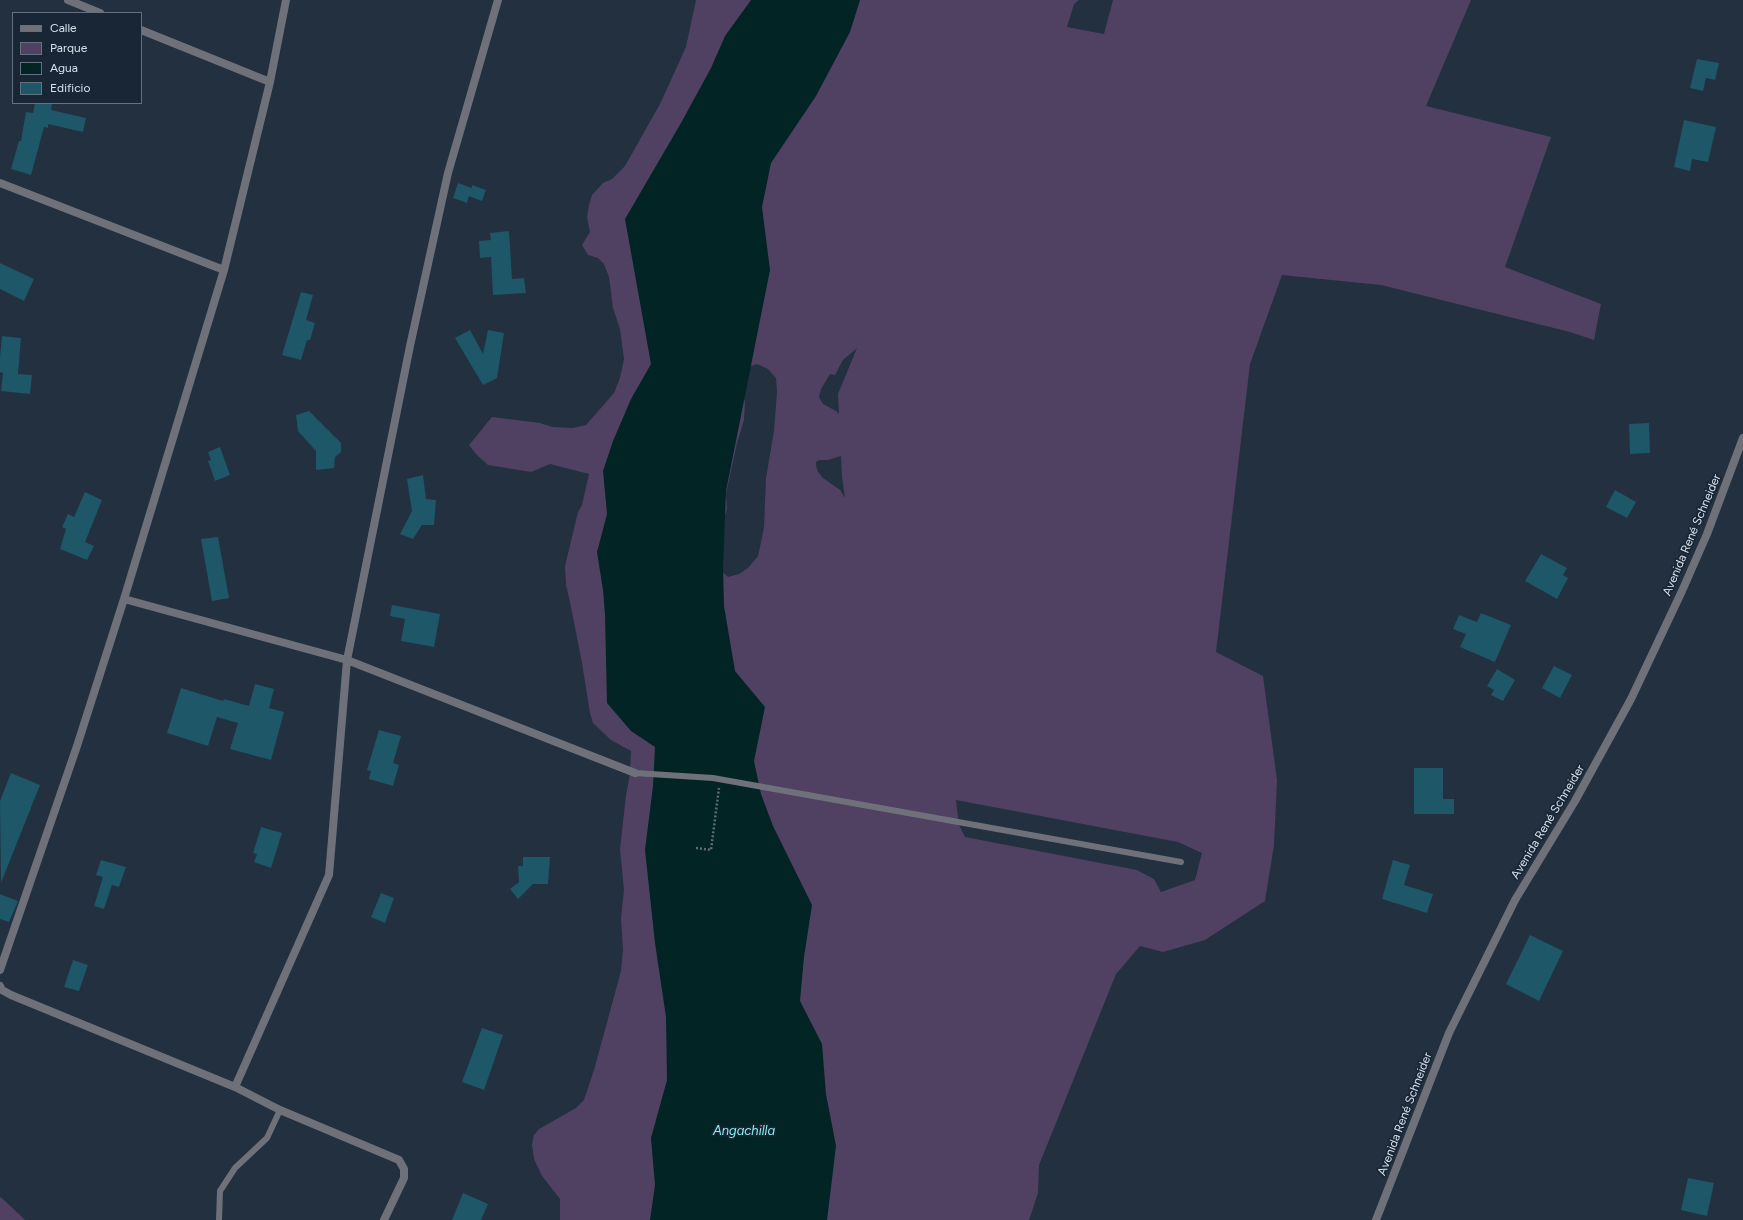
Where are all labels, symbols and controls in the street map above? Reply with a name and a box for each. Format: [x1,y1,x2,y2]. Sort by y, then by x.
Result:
legend [12,12,142,104]
text: Calle [50,21,77,35]
text: Parque [50,41,87,55]
text: Agua [50,61,78,75]
text: Edificio [50,81,90,95]
street label: Avenida René Schneider [1660,472,1724,598]
street label: Avenida René Schneider [1508,762,1588,882]
street label: Avenida René Schneider [1375,1050,1435,1178]
water label: Angachilla [713,1123,775,1139]

